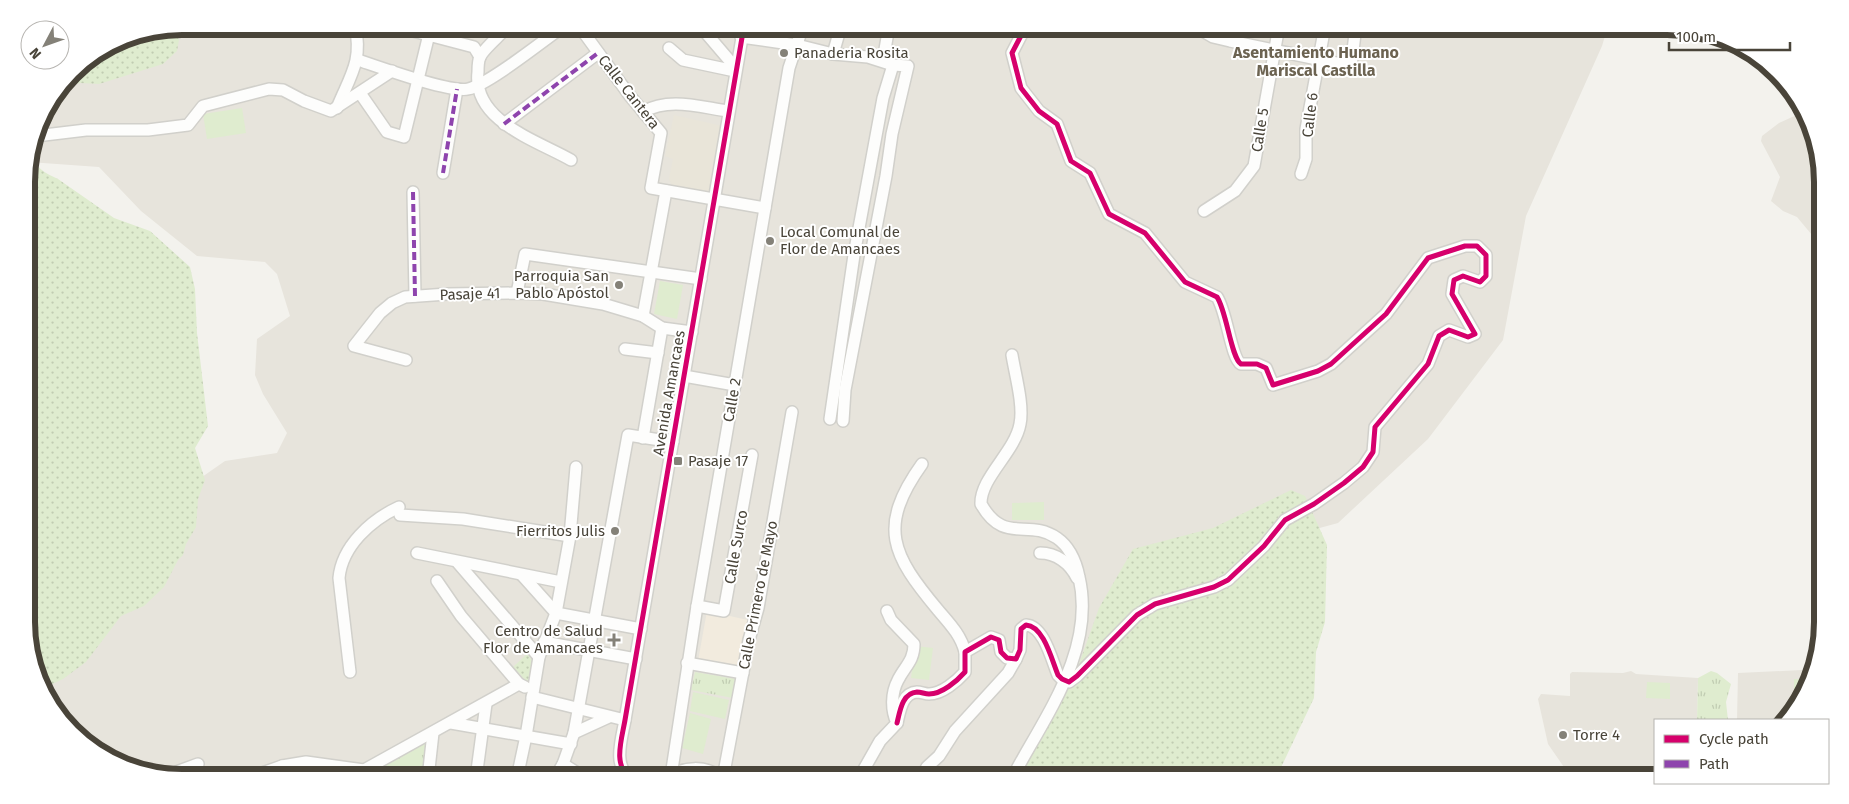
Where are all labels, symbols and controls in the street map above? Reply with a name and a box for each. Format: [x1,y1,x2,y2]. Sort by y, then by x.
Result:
north arrow [20,20,70,70]
scale bar [1669,20,1790,52]
text: 100 m [1676,28,1716,46]
district label: Asentamiento Humano Mariscal Castilla [1232,43,1399,80]
text: N [26,44,45,62]
place label: Panaderia Rosita [794,44,909,62]
marker: Panaderia Rosita [778,47,790,59]
street label: Calle Cantera [594,51,664,133]
street label: Calle 6 [1298,92,1322,138]
street label: Calle 5 [1248,107,1272,153]
place label: Local Comunal de Flor de Amancaes [780,223,900,258]
marker: Local Comunal de Flor de Amancaes [764,235,776,247]
place label: Parroquia San Pablo Apóstol [514,267,610,302]
marker: Parroquia San Pablo Apóstol [613,279,625,291]
street label: Pasaje 41 [439,284,501,304]
street label: Avenida Amancaes [649,329,689,457]
street label: Calle 2 [719,376,745,424]
place label: Pasaje 17 [688,452,749,470]
marker: Pasaje 17 [672,455,684,467]
street label: Calle Surco [721,508,751,586]
street label: Calle Primero de Mayo [735,519,781,671]
place label: Fierritos Julis [516,522,605,540]
marker: Fierritos Julis [609,525,621,537]
place label: Centro de Salud Flor de Amancaes [483,622,603,657]
marker: Centro de Salud Flor de Amancaes [607,633,621,647]
legend [1654,719,1829,784]
place label: Torre 4 [1573,726,1620,744]
marker: Torre 4 [1557,729,1569,741]
text: Cycle path [1699,730,1769,748]
text: Path [1699,755,1729,773]

